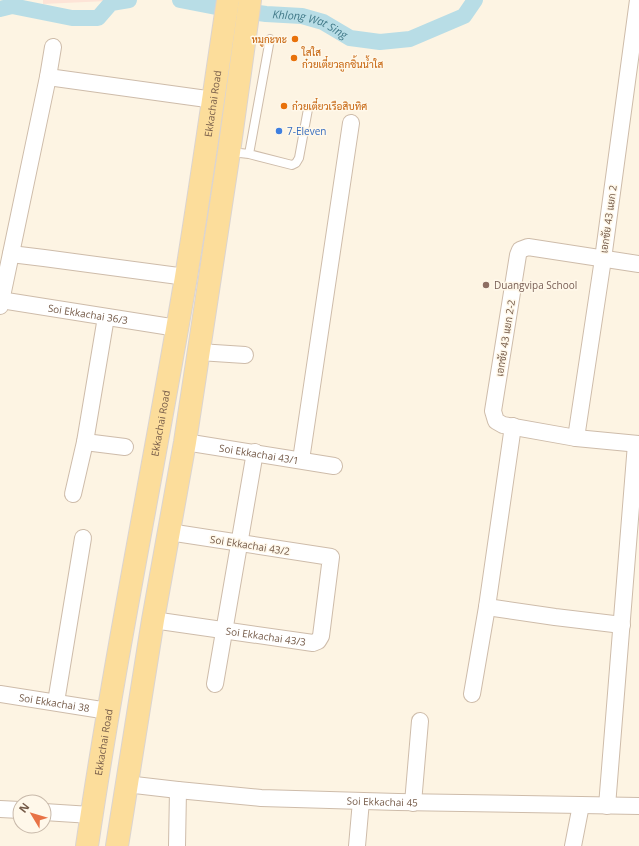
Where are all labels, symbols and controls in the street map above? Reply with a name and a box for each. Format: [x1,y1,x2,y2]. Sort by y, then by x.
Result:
water label: Khlong Wat Sing [272,6,352,43]
place label: หมูกะทะ [251,32,287,47]
marker: หมูกะทะ [290,34,300,44]
place label: ใสใส ก๋วยเตี๋ยวลูกชิ้นน้ำใส [301,45,384,72]
marker: ใสใส ก๋วยเตี๋ยวลูกชิ้นน้ำใส [289,53,299,63]
street label: Ekkachai Road [201,69,224,138]
place label: ก๋วยเตี๋ยวเรือสิบทิศ [292,97,367,113]
marker: ก๋วยเตี๋ยวเรือสิบทิศ [279,101,289,111]
place label: 7-Eleven [287,124,326,138]
marker: 7-Eleven [274,126,284,136]
street label: เอกชัย 43 แยก 2 [596,184,620,254]
place label: Duangvipa School [494,278,577,292]
marker: Duangvipa School [481,280,491,290]
street label: เอกชัย 43 แยก 2-2 [492,298,518,377]
street label: Soi Ekkachai 36/3 [47,301,129,327]
street label: Ekkachai Road [147,389,173,458]
street label: Soi Ekkachai 43/1 [218,441,300,467]
street label: Soi Ekkachai 43/2 [209,532,291,558]
street label: Soi Ekkachai 43/3 [225,624,307,649]
street label: Soi Ekkachai 38 [18,690,91,715]
street label: Ekkachai Road [91,708,116,777]
north arrow [12,794,52,834]
street label: Soi Ekkachai 45 [346,794,418,809]
text: N [15,799,32,816]

